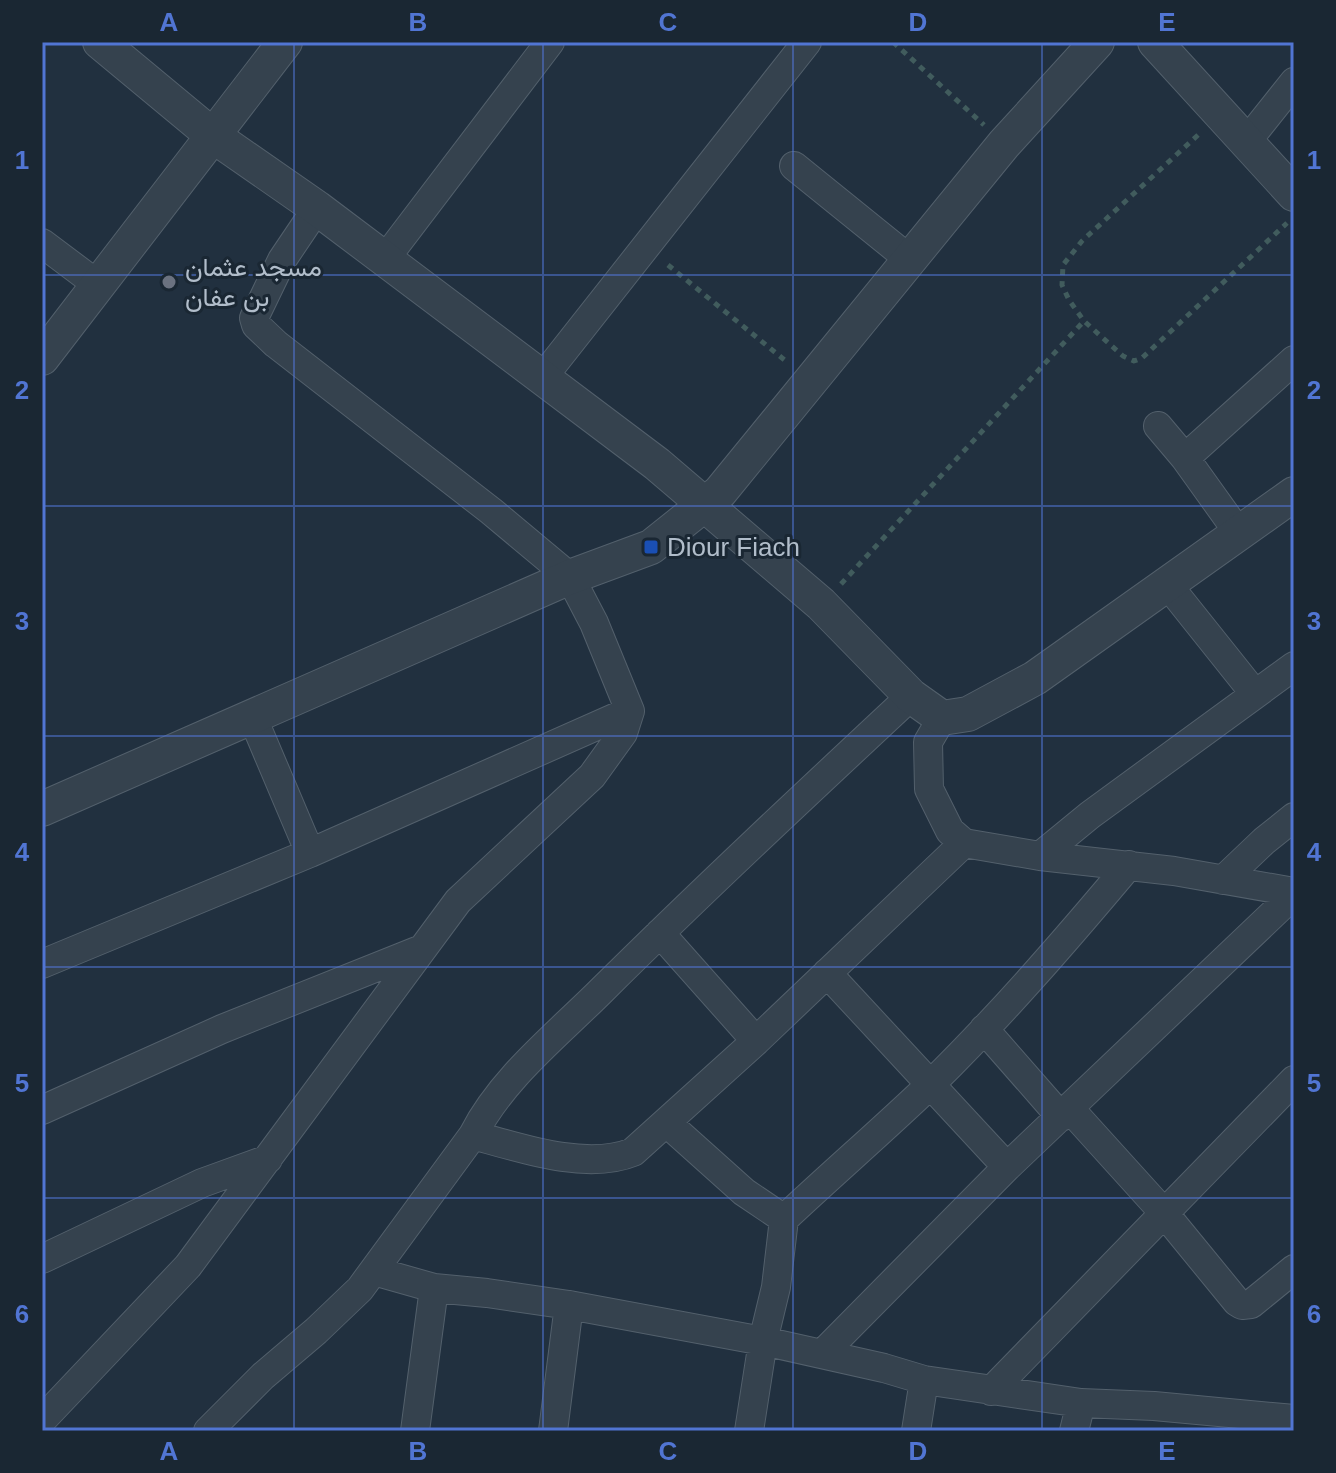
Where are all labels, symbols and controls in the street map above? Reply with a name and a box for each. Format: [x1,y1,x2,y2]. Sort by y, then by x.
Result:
text: A [160,7,179,37]
text: B [409,7,427,37]
text: C [659,7,678,37]
text: D [909,7,927,37]
text: E [1158,7,1176,37]
text: 1 [15,145,29,175]
text: 1 [1307,145,1321,175]
place label: مسجد عثمان بن عفان [185,252,322,313]
marker: مسجد عثمان بن عفان [160,273,178,291]
text: 2 [15,375,29,405]
text: 2 [1307,375,1321,405]
place label: Diour Fiach [667,532,800,562]
marker: Diour Fiach [642,538,660,556]
text: 3 [15,606,29,636]
text: 3 [1307,606,1321,636]
text: 4 [15,837,30,867]
text: 4 [1307,837,1322,867]
text: 5 [15,1068,29,1098]
text: 5 [1307,1068,1321,1098]
text: 6 [15,1299,29,1329]
text: 6 [1307,1299,1321,1329]
text: A [160,1436,179,1466]
text: B [409,1436,427,1466]
text: C [659,1436,678,1466]
text: D [909,1436,927,1466]
text: E [1158,1436,1176,1466]

